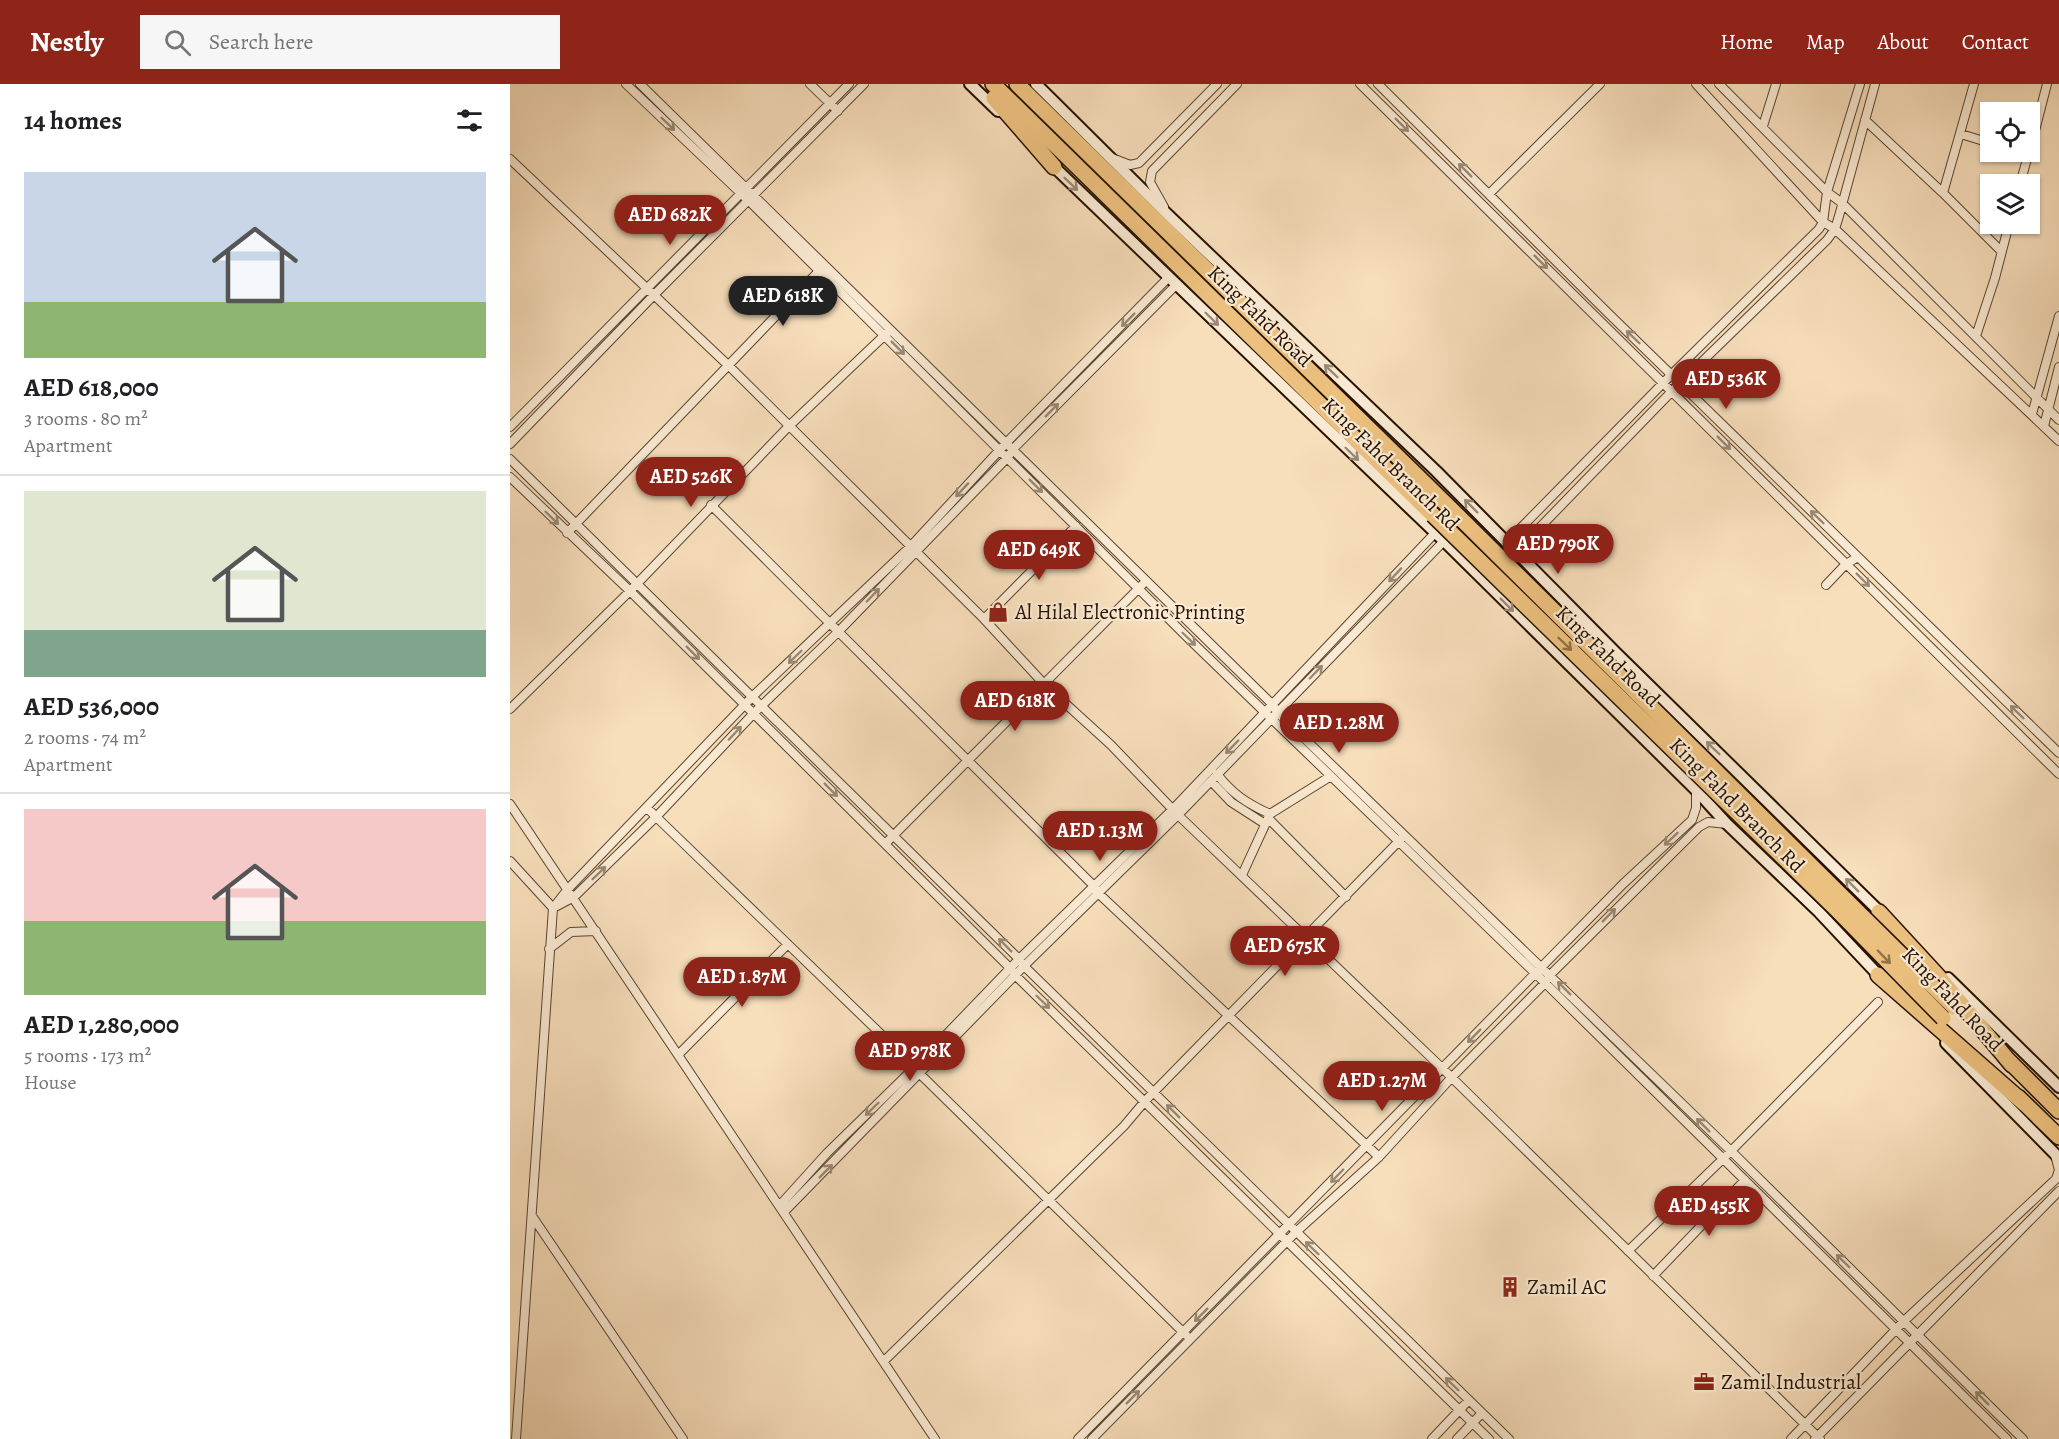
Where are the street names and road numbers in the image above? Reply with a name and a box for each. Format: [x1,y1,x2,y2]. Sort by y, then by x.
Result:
street label: King Fahd Road [1202,259,1319,374]
street label: King Fahd Branch Rd [1316,391,1466,537]
street label: King Fahd Road [1550,599,1667,714]
street label: King Fahd Branch Rd [1663,731,1811,879]
street label: King Fahd Road [1896,941,2011,1058]

